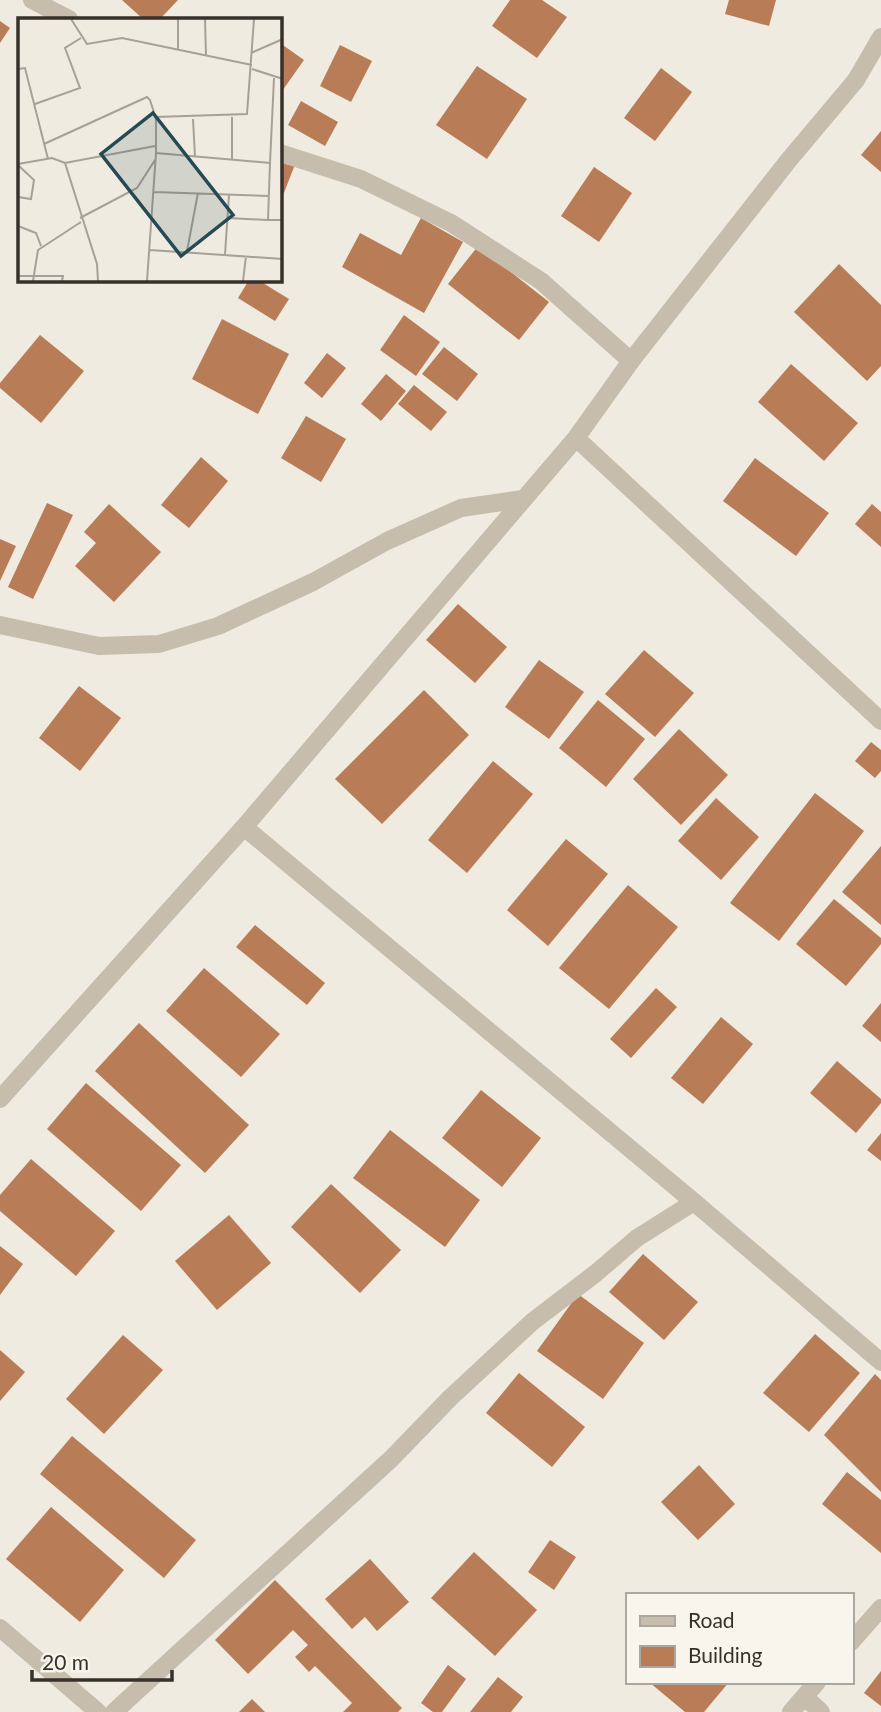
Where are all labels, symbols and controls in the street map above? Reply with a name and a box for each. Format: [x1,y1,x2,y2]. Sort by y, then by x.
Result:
inset map [18,18,282,282]
legend [626,1593,853,1684]
text: Road [688,1607,735,1632]
scale bar [32,1638,172,1682]
text: Building [688,1642,763,1667]
text: 20 m [42,1649,89,1674]

